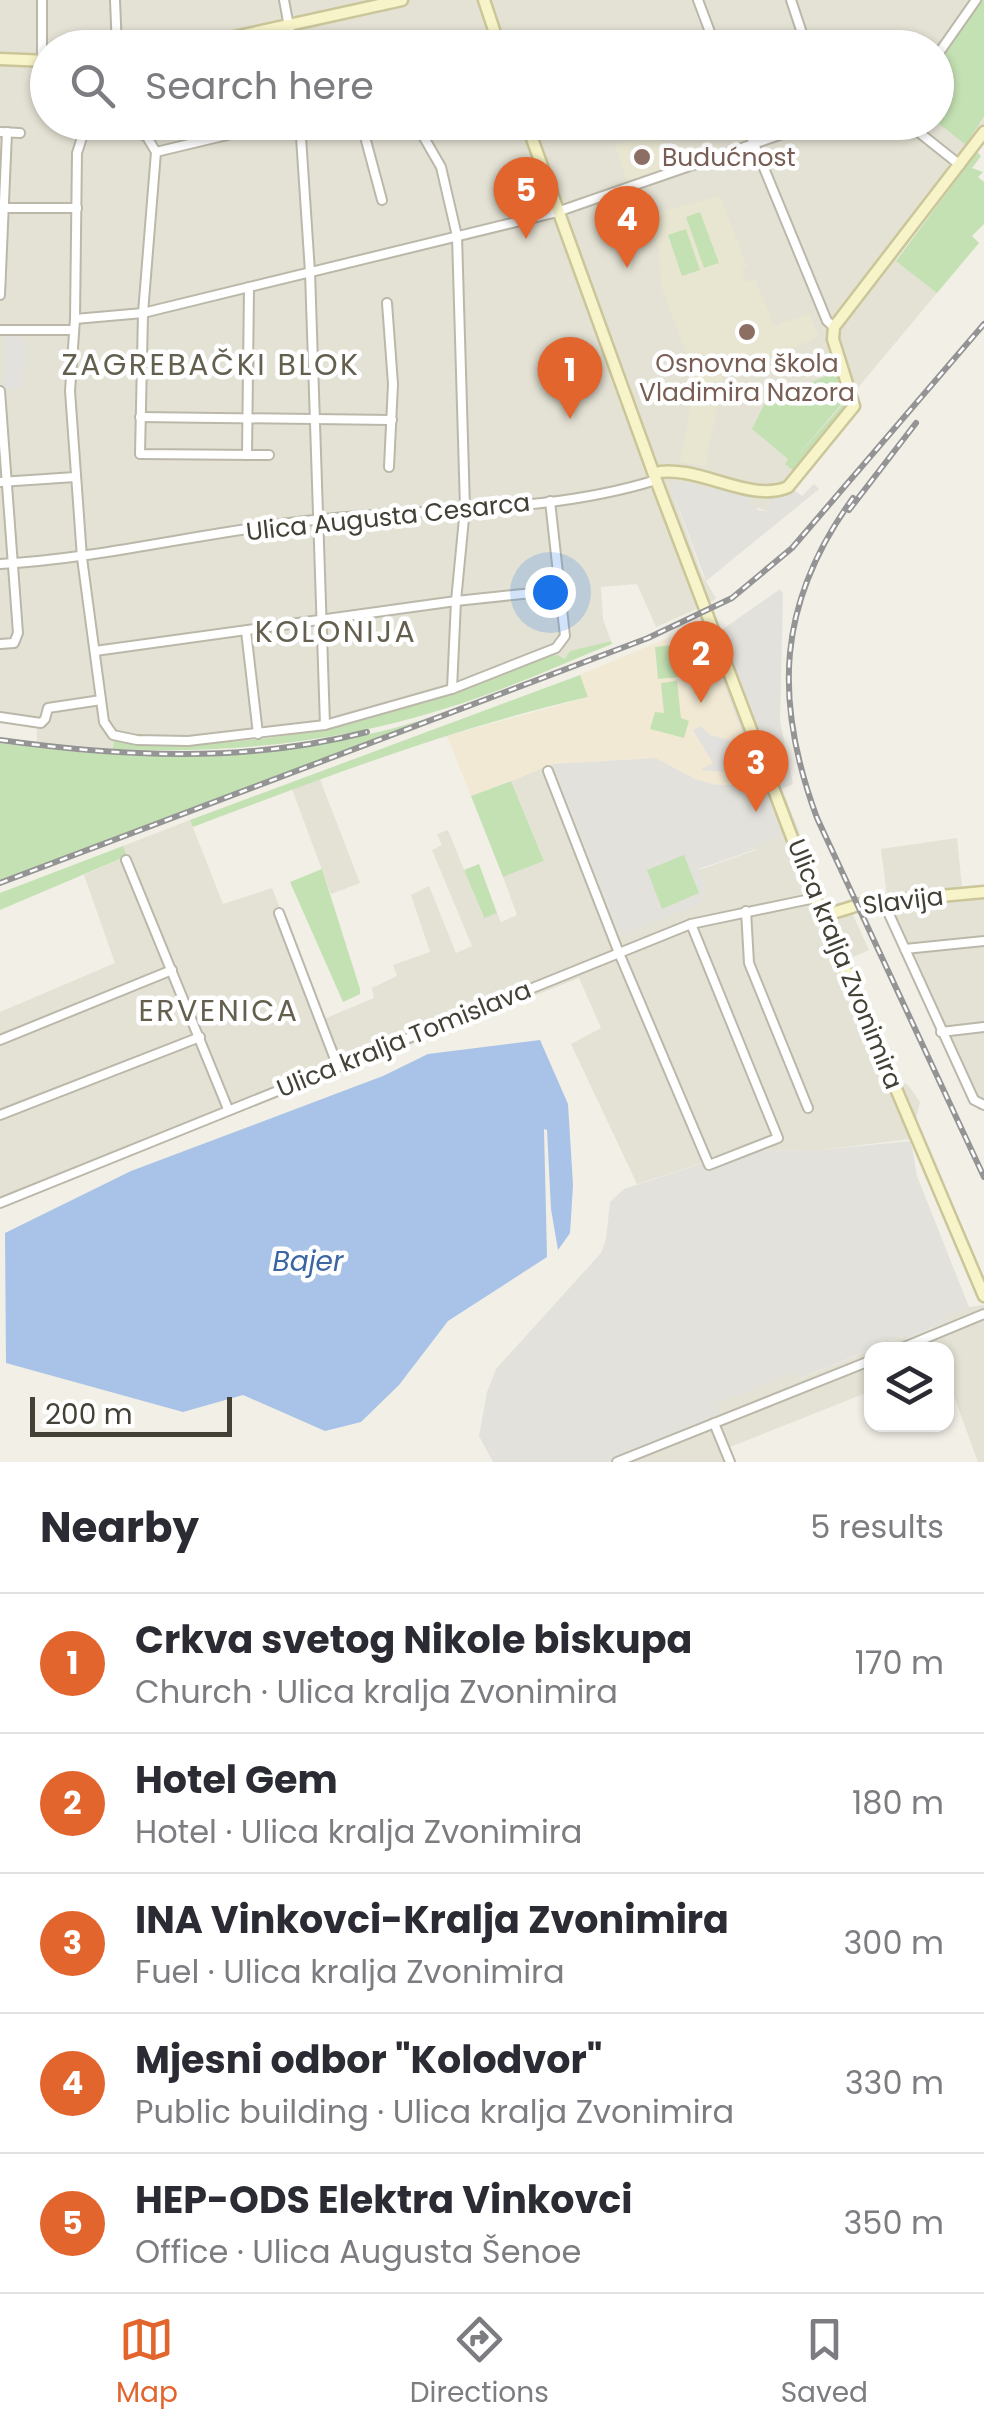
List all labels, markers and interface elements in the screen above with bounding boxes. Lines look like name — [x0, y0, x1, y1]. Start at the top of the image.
search box — [30, 30, 954, 140]
icon: search — [65, 58, 120, 113]
text: Search here — [145, 59, 374, 112]
place label: Budućnost — [662, 140, 796, 175]
marker: Budućnost — [631, 146, 653, 168]
pin: 5 — [494, 156, 558, 239]
pin: 4 — [594, 186, 660, 268]
marker: Osnovna škola Vladimira Nazora — [736, 321, 758, 343]
pin: 1 — [538, 336, 602, 419]
district label: ZAGREBAČKI BLOK — [62, 343, 360, 386]
place label: Osnovna škola Vladimira Nazora — [639, 346, 855, 410]
street label: Ulica Augusta Cesarca — [244, 485, 532, 549]
your location — [525, 567, 576, 618]
district label: KOLONIJA — [255, 610, 417, 653]
pin: 2 — [668, 620, 734, 703]
pin: 3 — [724, 730, 788, 812]
street label: Ulica kralja Zvonimira — [779, 834, 911, 1094]
street label: Slavija — [861, 879, 945, 923]
street label: Ulica kralja Tomislava — [272, 972, 536, 1106]
district label: ERVENICA — [138, 989, 300, 1032]
water label: Bajer — [273, 1242, 344, 1281]
map controls — [864, 1342, 954, 1432]
button: layers — [864, 1342, 954, 1432]
scale bar — [30, 1392, 232, 1436]
text: 200 m — [45, 1395, 133, 1434]
text: Nearby — [40, 1498, 199, 1557]
text: 5 results — [810, 1504, 944, 1549]
text: Crkva svetog Nikole biskupa — [135, 1613, 692, 1666]
text: 1 — [66, 1640, 79, 1685]
text: 170 m — [855, 1640, 944, 1685]
text: Church · Ulica kralja Zvonimira — [135, 1669, 618, 1714]
text: Hotel Gem — [135, 1753, 338, 1806]
text: 2 — [63, 1780, 82, 1825]
text: 180 m — [852, 1780, 944, 1825]
text: Hotel · Ulica kralja Zvonimira — [135, 1809, 582, 1854]
text: INA Vinkovci-Kralja Zvonimira — [135, 1893, 729, 1946]
text: 3 — [63, 1920, 82, 1965]
text: 300 m — [843, 1920, 944, 1965]
text: Fuel · Ulica kralja Zvonimira — [135, 1949, 565, 1994]
text: Mjesni odbor "Kolodvor" — [135, 2033, 602, 2086]
text: 4 — [62, 2060, 83, 2105]
text: 330 m — [845, 2060, 944, 2105]
text: Public building · Ulica kralja Zvonimira — [135, 2089, 734, 2134]
text: HEP-ODS Elektra Vinkovci — [135, 2173, 632, 2226]
text: 5 — [62, 2200, 83, 2245]
text: 350 m — [843, 2200, 944, 2245]
text: Office · Ulica Augusta Šenoe — [135, 2229, 581, 2274]
tab: Map — [116, 2312, 178, 2414]
tab: Directions — [410, 2312, 549, 2414]
tab: Saved — [781, 2312, 868, 2414]

